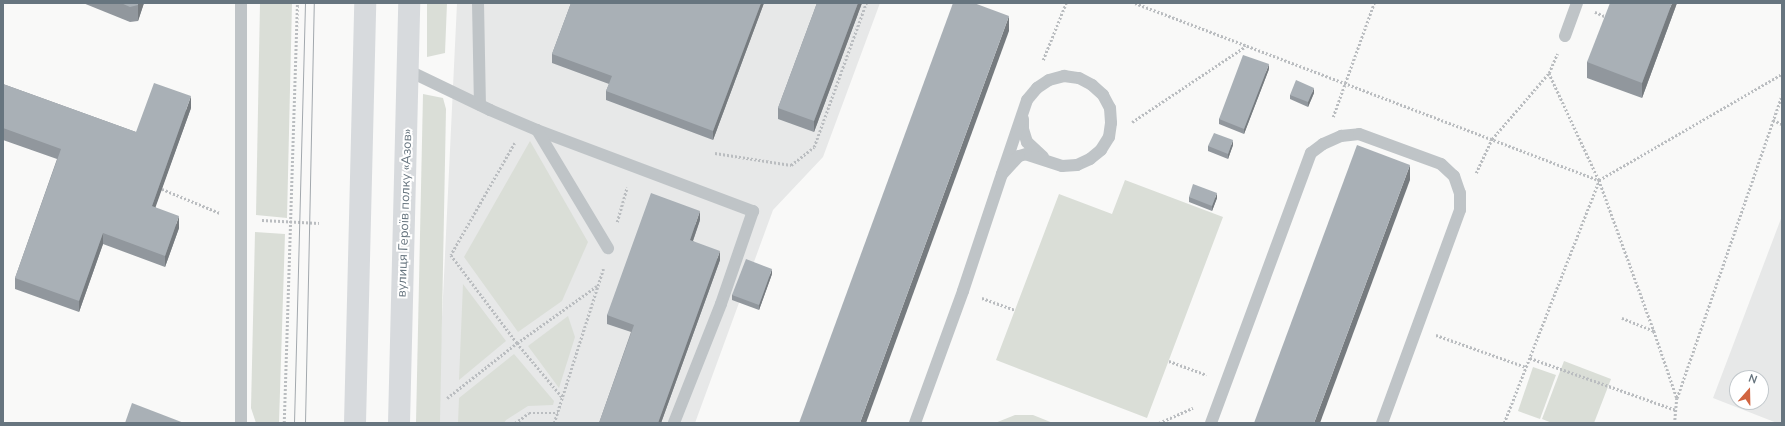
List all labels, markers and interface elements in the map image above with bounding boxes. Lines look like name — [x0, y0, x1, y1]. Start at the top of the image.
street label: вулиця Героїв полку «Азов» — [394, 128, 416, 298]
north arrow — [1729, 370, 1769, 410]
text: N — [1746, 371, 1759, 388]

